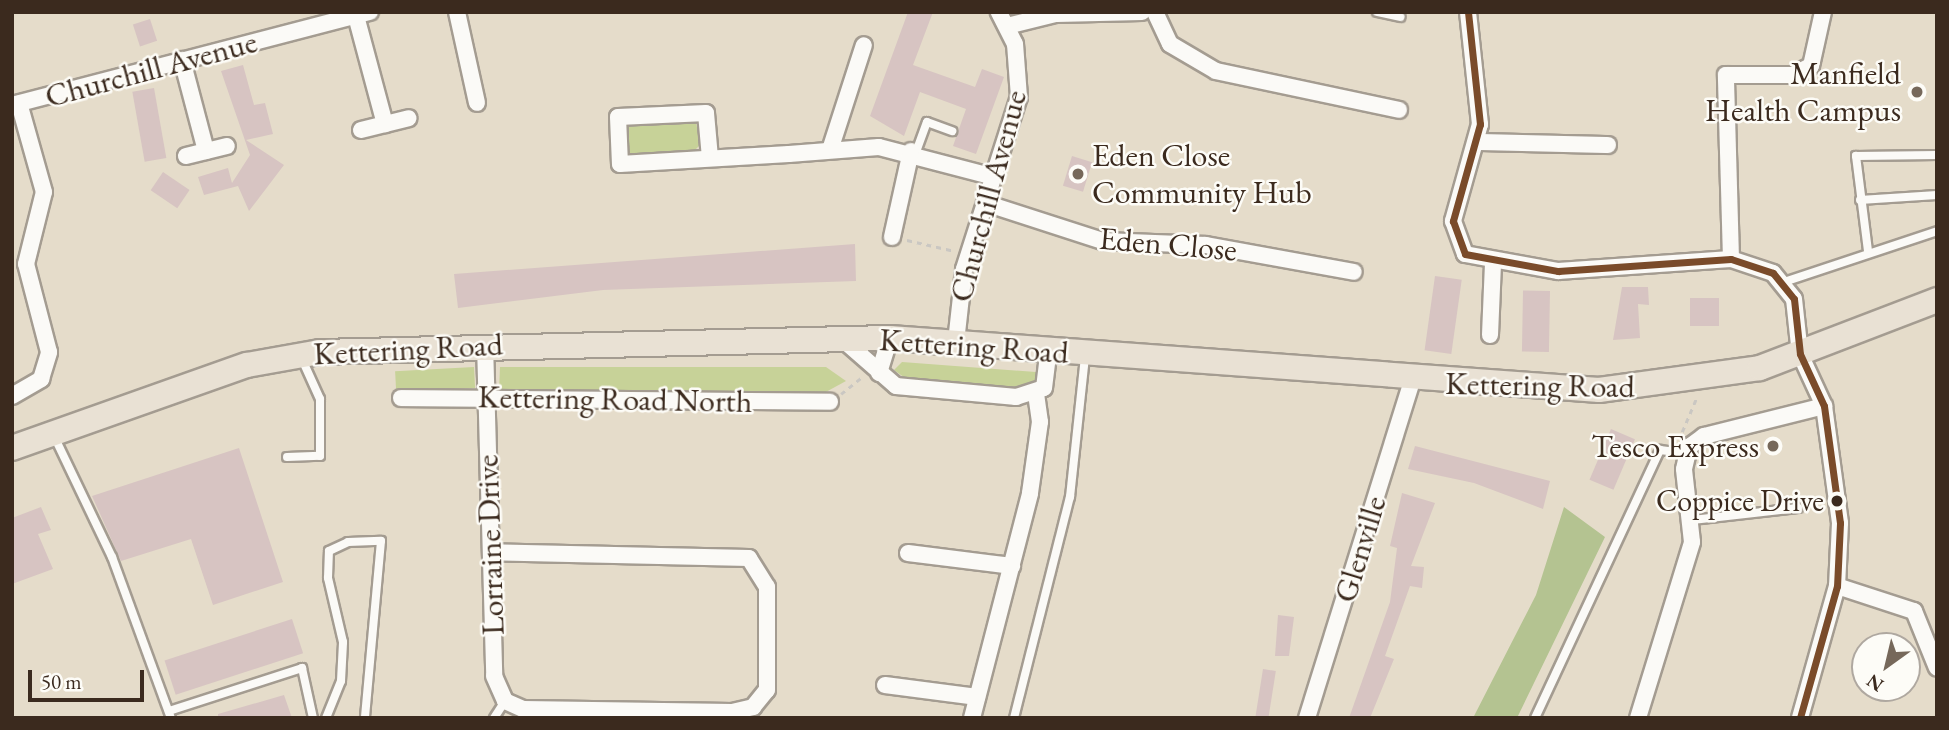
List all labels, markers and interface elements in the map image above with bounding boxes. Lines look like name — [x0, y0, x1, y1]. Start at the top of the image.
street label: Churchill Avenue — [41, 22, 261, 116]
place label: Manfield Health Campus — [1705, 55, 1901, 130]
marker: Manfield Health Campus — [1907, 82, 1927, 102]
street label: Churchill Avenue — [941, 86, 1035, 306]
place label: Eden Close Community Hub — [1092, 137, 1312, 212]
marker: Eden Close Community Hub — [1070, 166, 1086, 182]
street label: Eden Close — [1097, 219, 1239, 269]
street label: Kettering Road — [878, 320, 1070, 372]
street label: Kettering Road — [312, 325, 504, 373]
street label: Kettering Road — [1445, 364, 1635, 406]
street label: Kettering Road North — [478, 377, 752, 421]
place label: Tesco Express — [1591, 427, 1759, 465]
marker: Tesco Express — [1765, 438, 1781, 454]
street label: Lorraine Drive — [468, 454, 512, 636]
place label: Coppice Drive — [1656, 483, 1824, 519]
street label: Glenville — [1326, 491, 1394, 607]
marker: Coppice Drive — [1830, 494, 1844, 508]
north arrow — [1851, 632, 1921, 702]
scale bar — [32, 656, 147, 700]
text: 50 m — [41, 668, 82, 695]
text: N — [1862, 669, 1888, 698]

